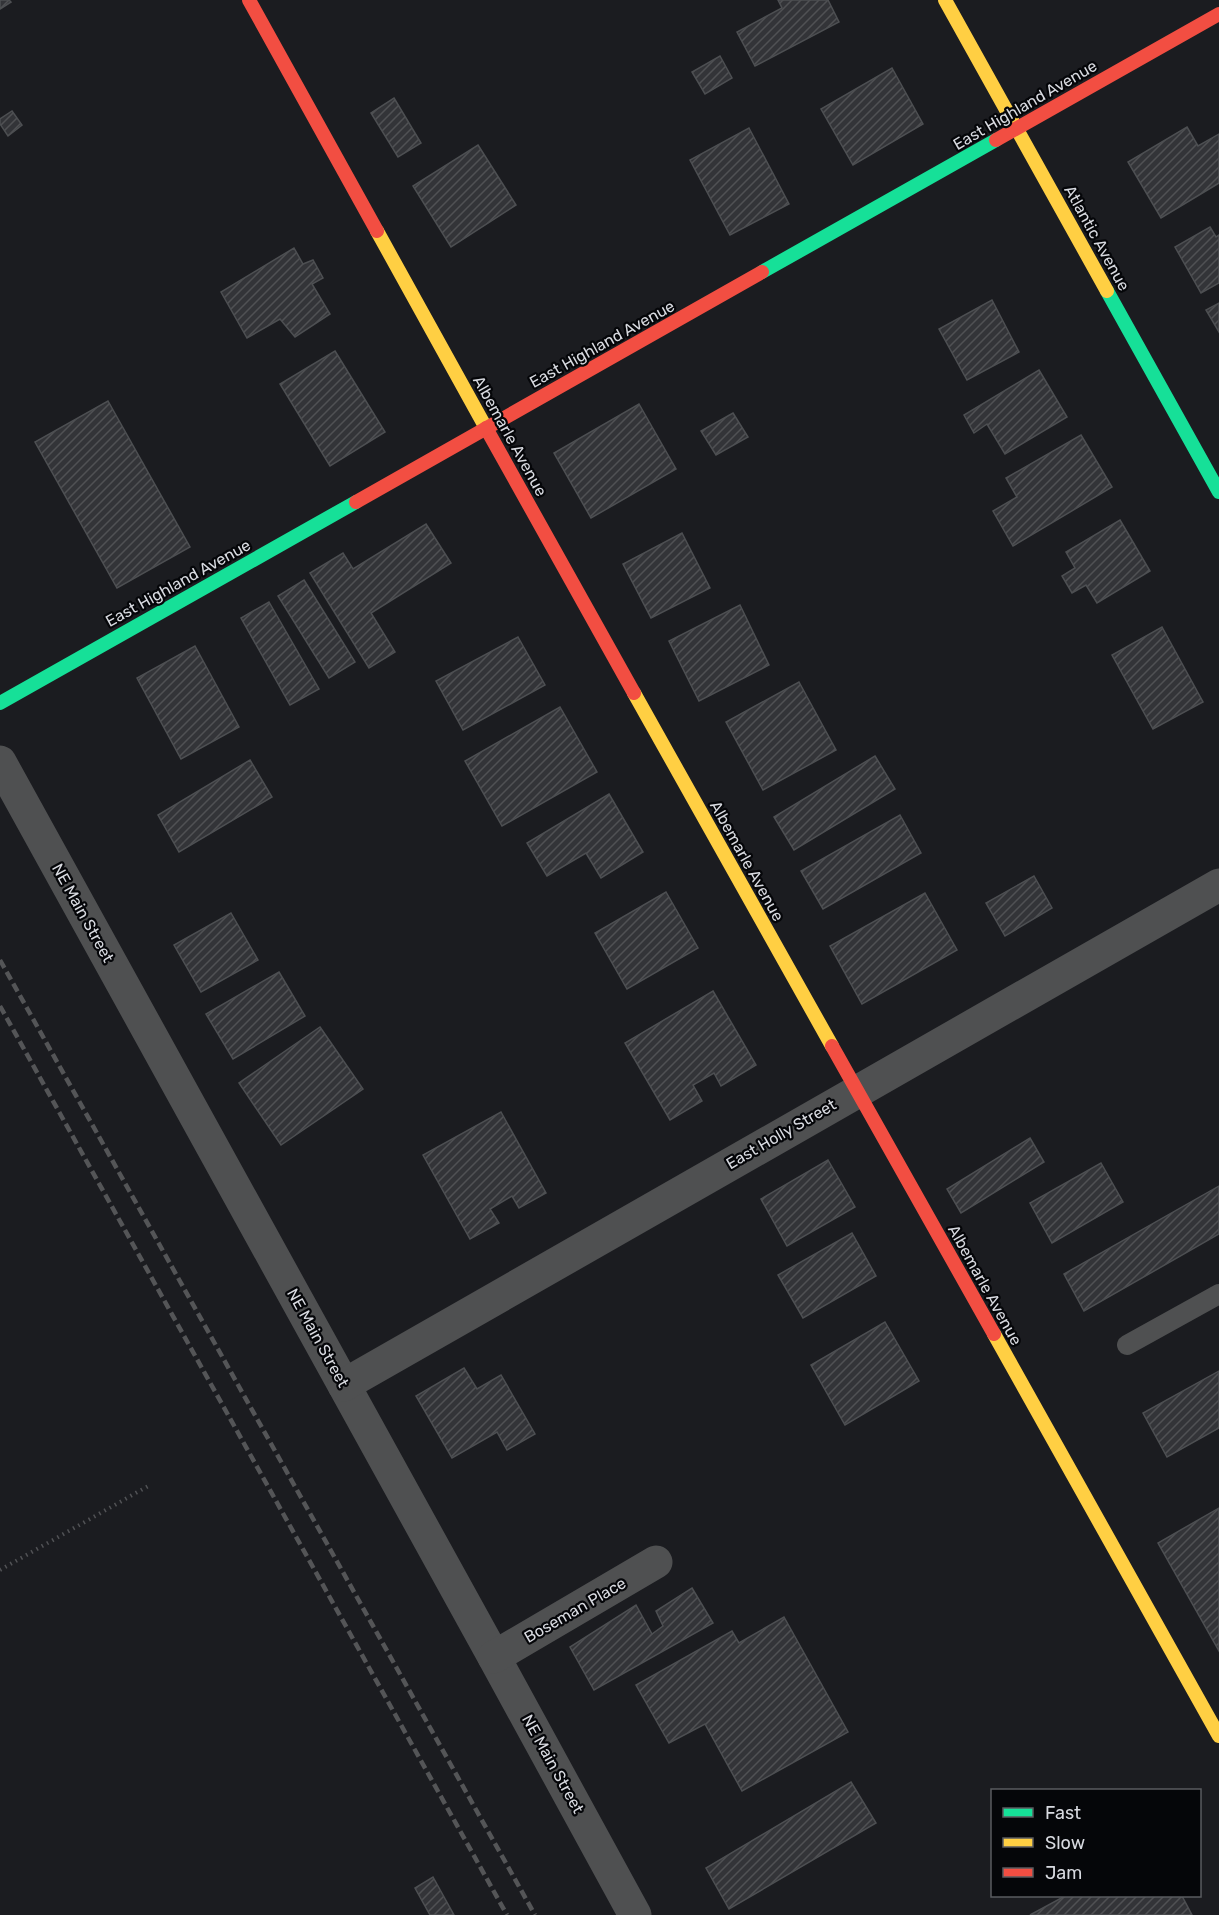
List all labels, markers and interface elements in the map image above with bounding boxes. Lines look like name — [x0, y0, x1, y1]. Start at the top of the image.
street label: East Highland Avenue — [950, 56, 1100, 154]
street label: Atlantic Avenue — [1060, 182, 1134, 294]
street label: East Highland Avenue — [526, 296, 678, 392]
street label: Albemarle Avenue — [469, 373, 551, 500]
street label: East Highland Avenue — [102, 535, 254, 631]
street label: Albemarle Avenue — [706, 798, 788, 925]
street label: NE Main Street — [48, 860, 118, 966]
street label: East Holly Street — [723, 1095, 839, 1173]
street label: Albemarle Avenue — [944, 1222, 1026, 1349]
street label: NE Main Street — [283, 1285, 353, 1391]
street label: Boseman Place — [521, 1573, 629, 1647]
street label: NE Main Street — [518, 1711, 588, 1817]
legend — [991, 1789, 1201, 1897]
text: Fast — [1045, 1802, 1081, 1824]
text: Slow — [1045, 1832, 1085, 1854]
text: Jam — [1045, 1862, 1082, 1884]

